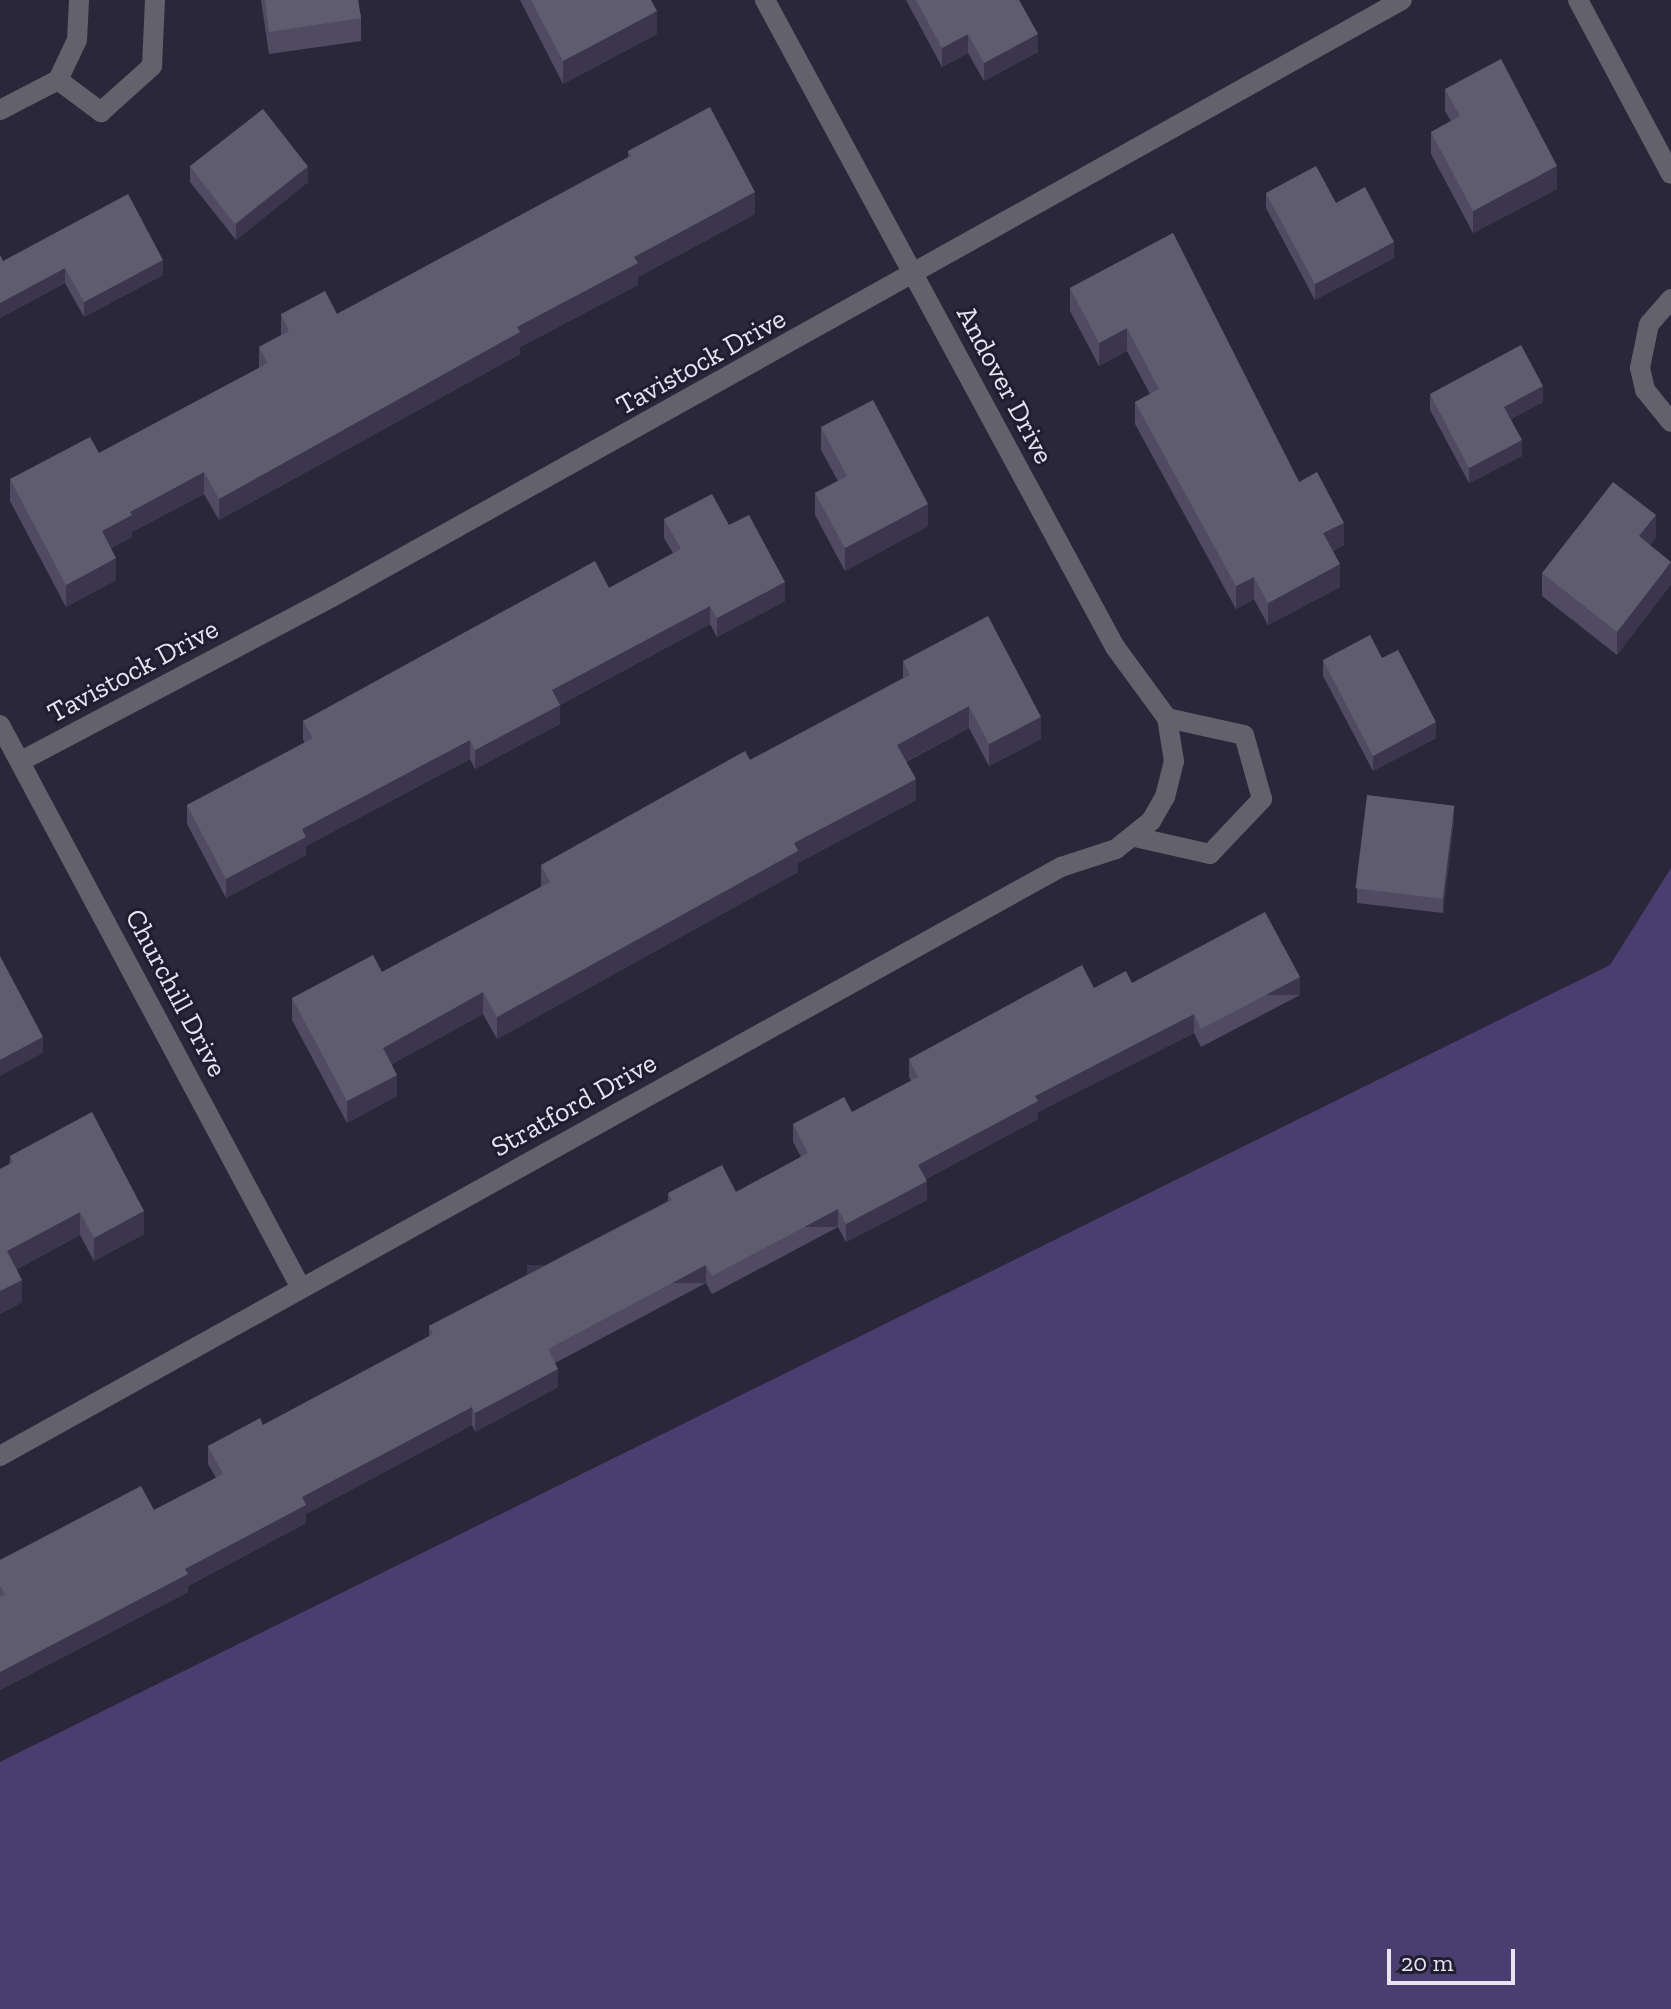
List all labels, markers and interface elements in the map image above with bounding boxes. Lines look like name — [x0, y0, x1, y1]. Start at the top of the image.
street label: Andover Drive — [949, 300, 1061, 470]
street label: Tavistock Drive — [610, 302, 792, 422]
street label: Tavistock Drive — [42, 612, 224, 730]
street label: Churchill Drive — [118, 904, 234, 1082]
street label: Stratford Drive — [486, 1046, 662, 1164]
scale bar — [1391, 1933, 1519, 1983]
text: 20 m — [1401, 1948, 1453, 1977]

